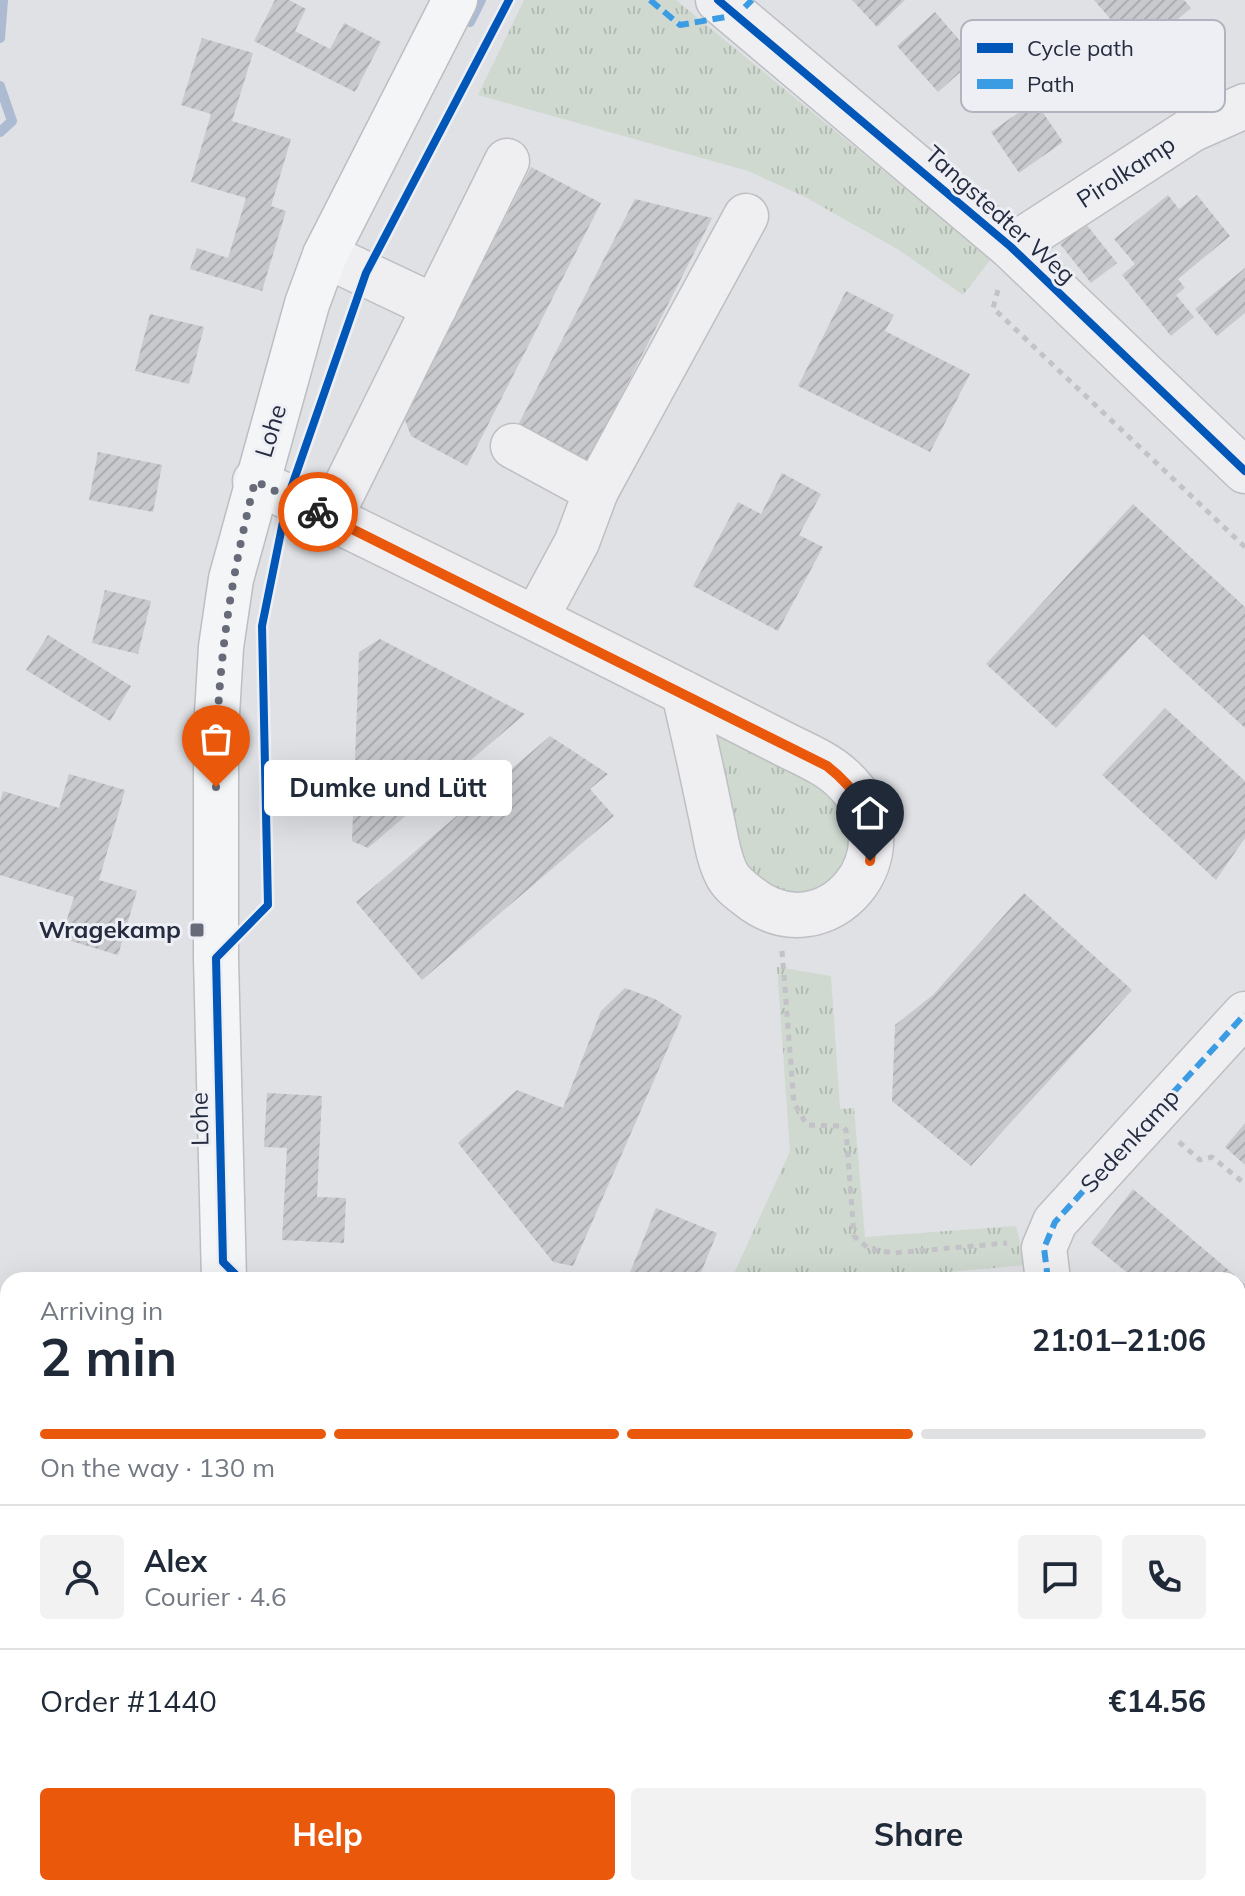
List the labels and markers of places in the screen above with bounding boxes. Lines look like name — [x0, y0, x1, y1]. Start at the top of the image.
pin — [182, 705, 250, 787]
callout: Dumke und Lütt — [264, 759, 512, 815]
pin — [836, 779, 904, 861]
place label: Wragekamp — [39, 914, 181, 944]
marker: Wragekamp — [188, 921, 206, 939]

